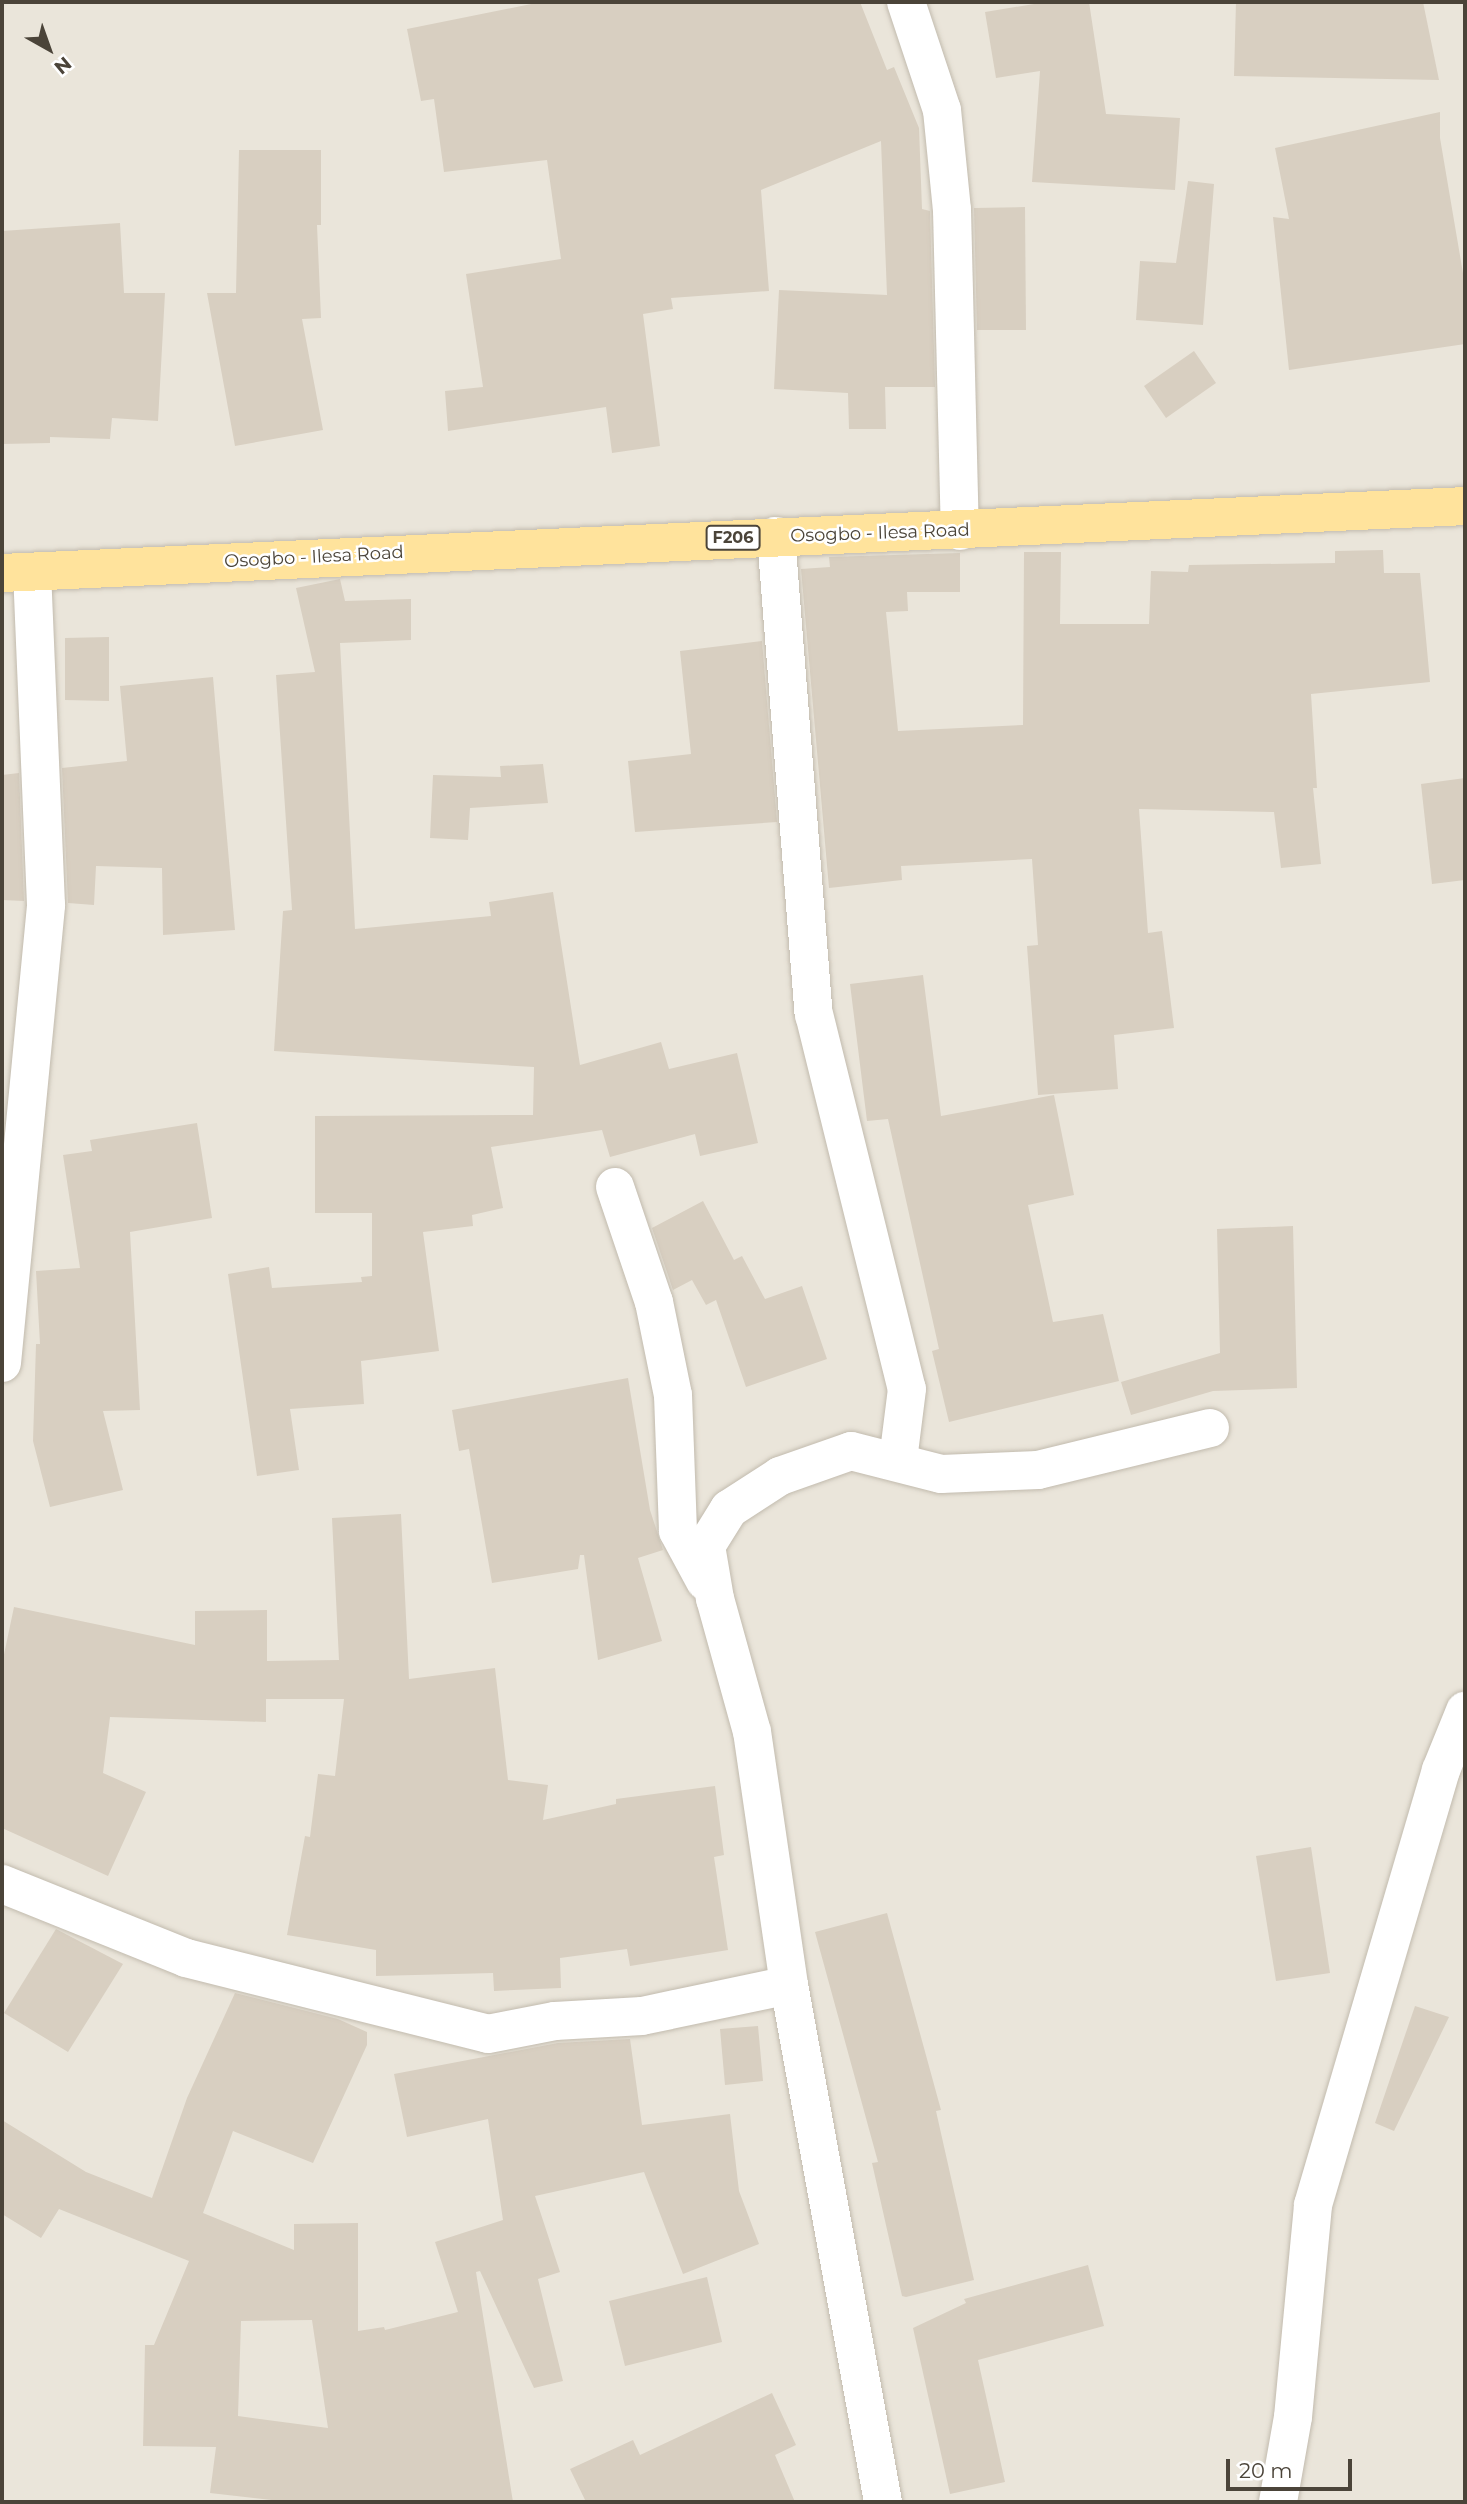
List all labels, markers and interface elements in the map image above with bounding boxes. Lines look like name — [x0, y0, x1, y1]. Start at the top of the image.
north arrow — [14, 14, 84, 84]
text: N — [50, 52, 76, 79]
street label: Osogbo - Ilesa Road — [790, 519, 970, 547]
road number: F206 — [705, 526, 761, 551]
street label: Osogbo - Ilesa Road — [224, 542, 404, 572]
scale bar — [1229, 2444, 1355, 2488]
text: 20 m — [1239, 2458, 1293, 2483]

